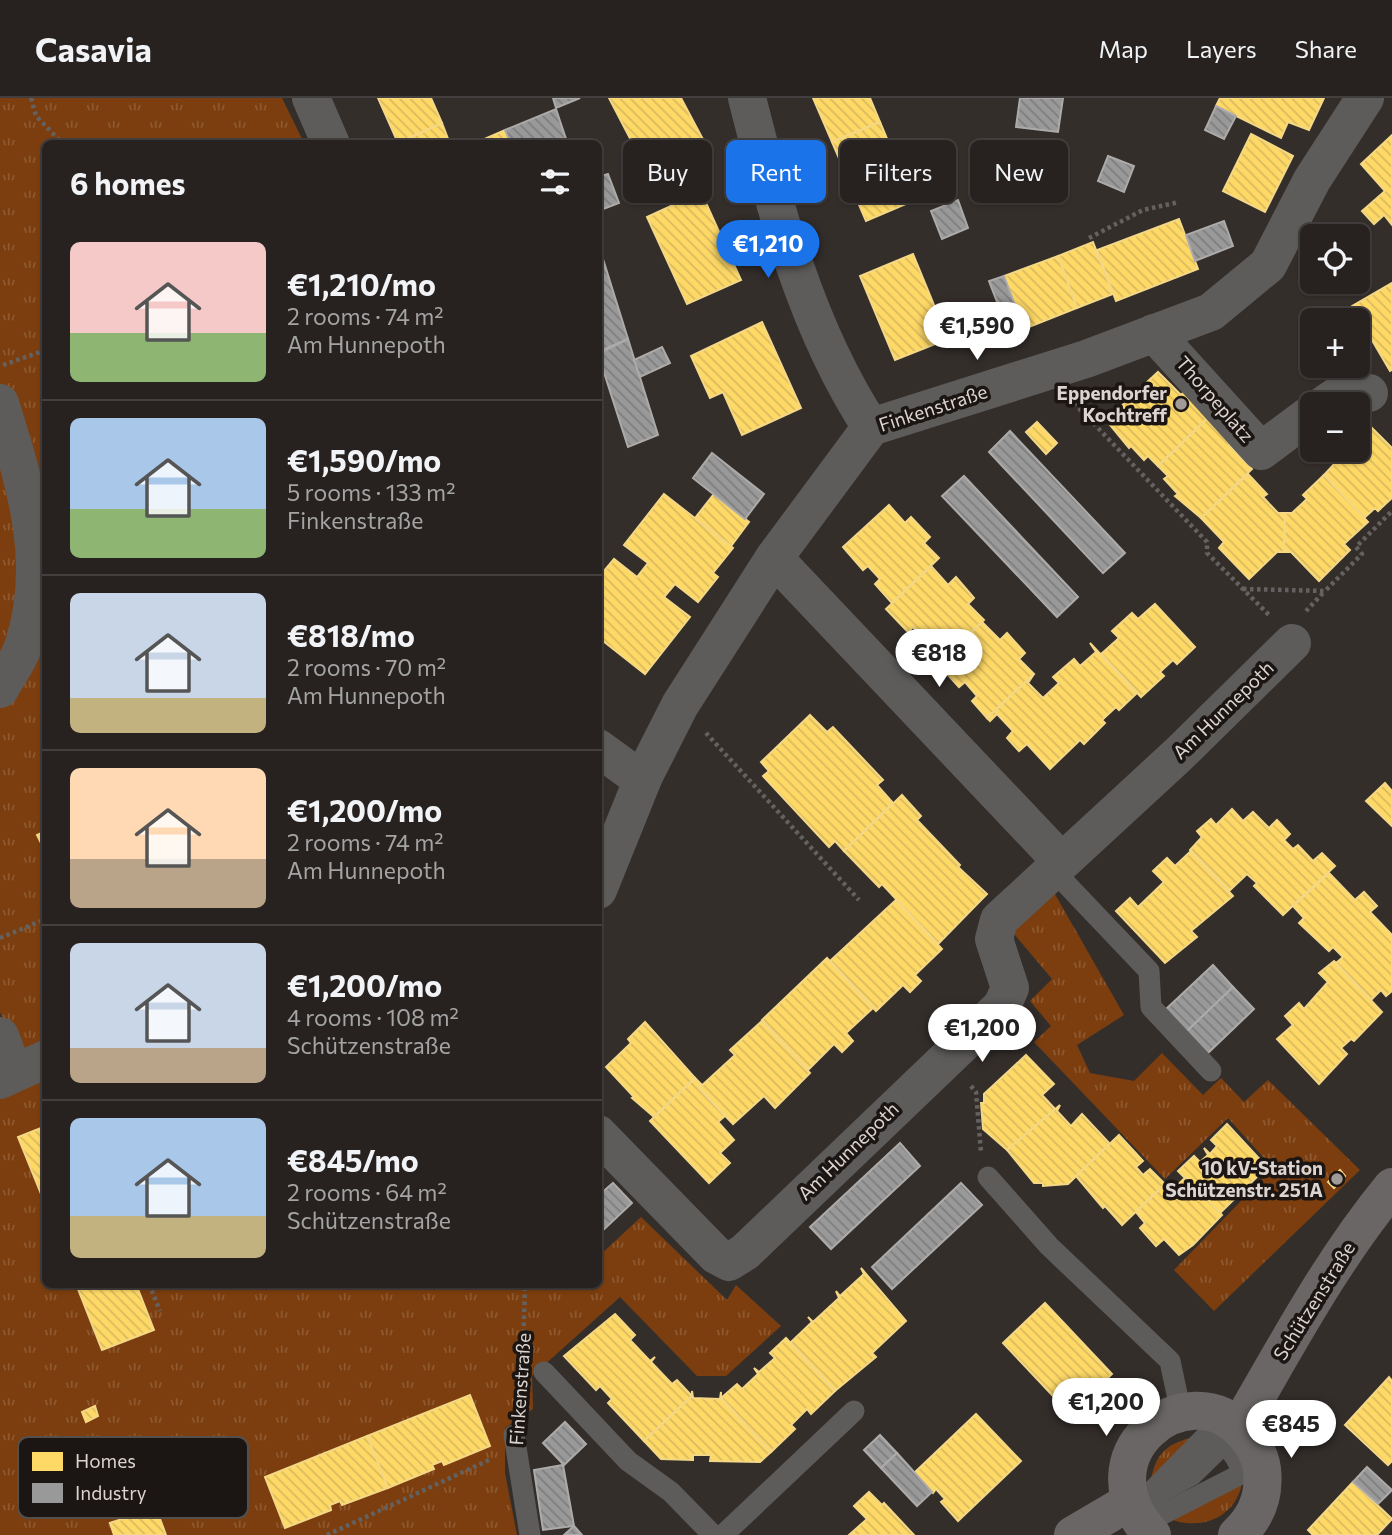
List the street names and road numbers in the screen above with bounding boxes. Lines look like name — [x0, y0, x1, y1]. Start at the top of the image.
street label: Thorpeplatz — [1172, 351, 1259, 446]
street label: Finkenstraße — [876, 379, 990, 436]
street label: Am Hunnepoth — [1168, 656, 1278, 763]
street label: Am Hunnepoth — [793, 1097, 903, 1204]
street label: Schützenstraße — [1268, 1237, 1359, 1364]
street label: Finkenstraße — [504, 1332, 535, 1446]

